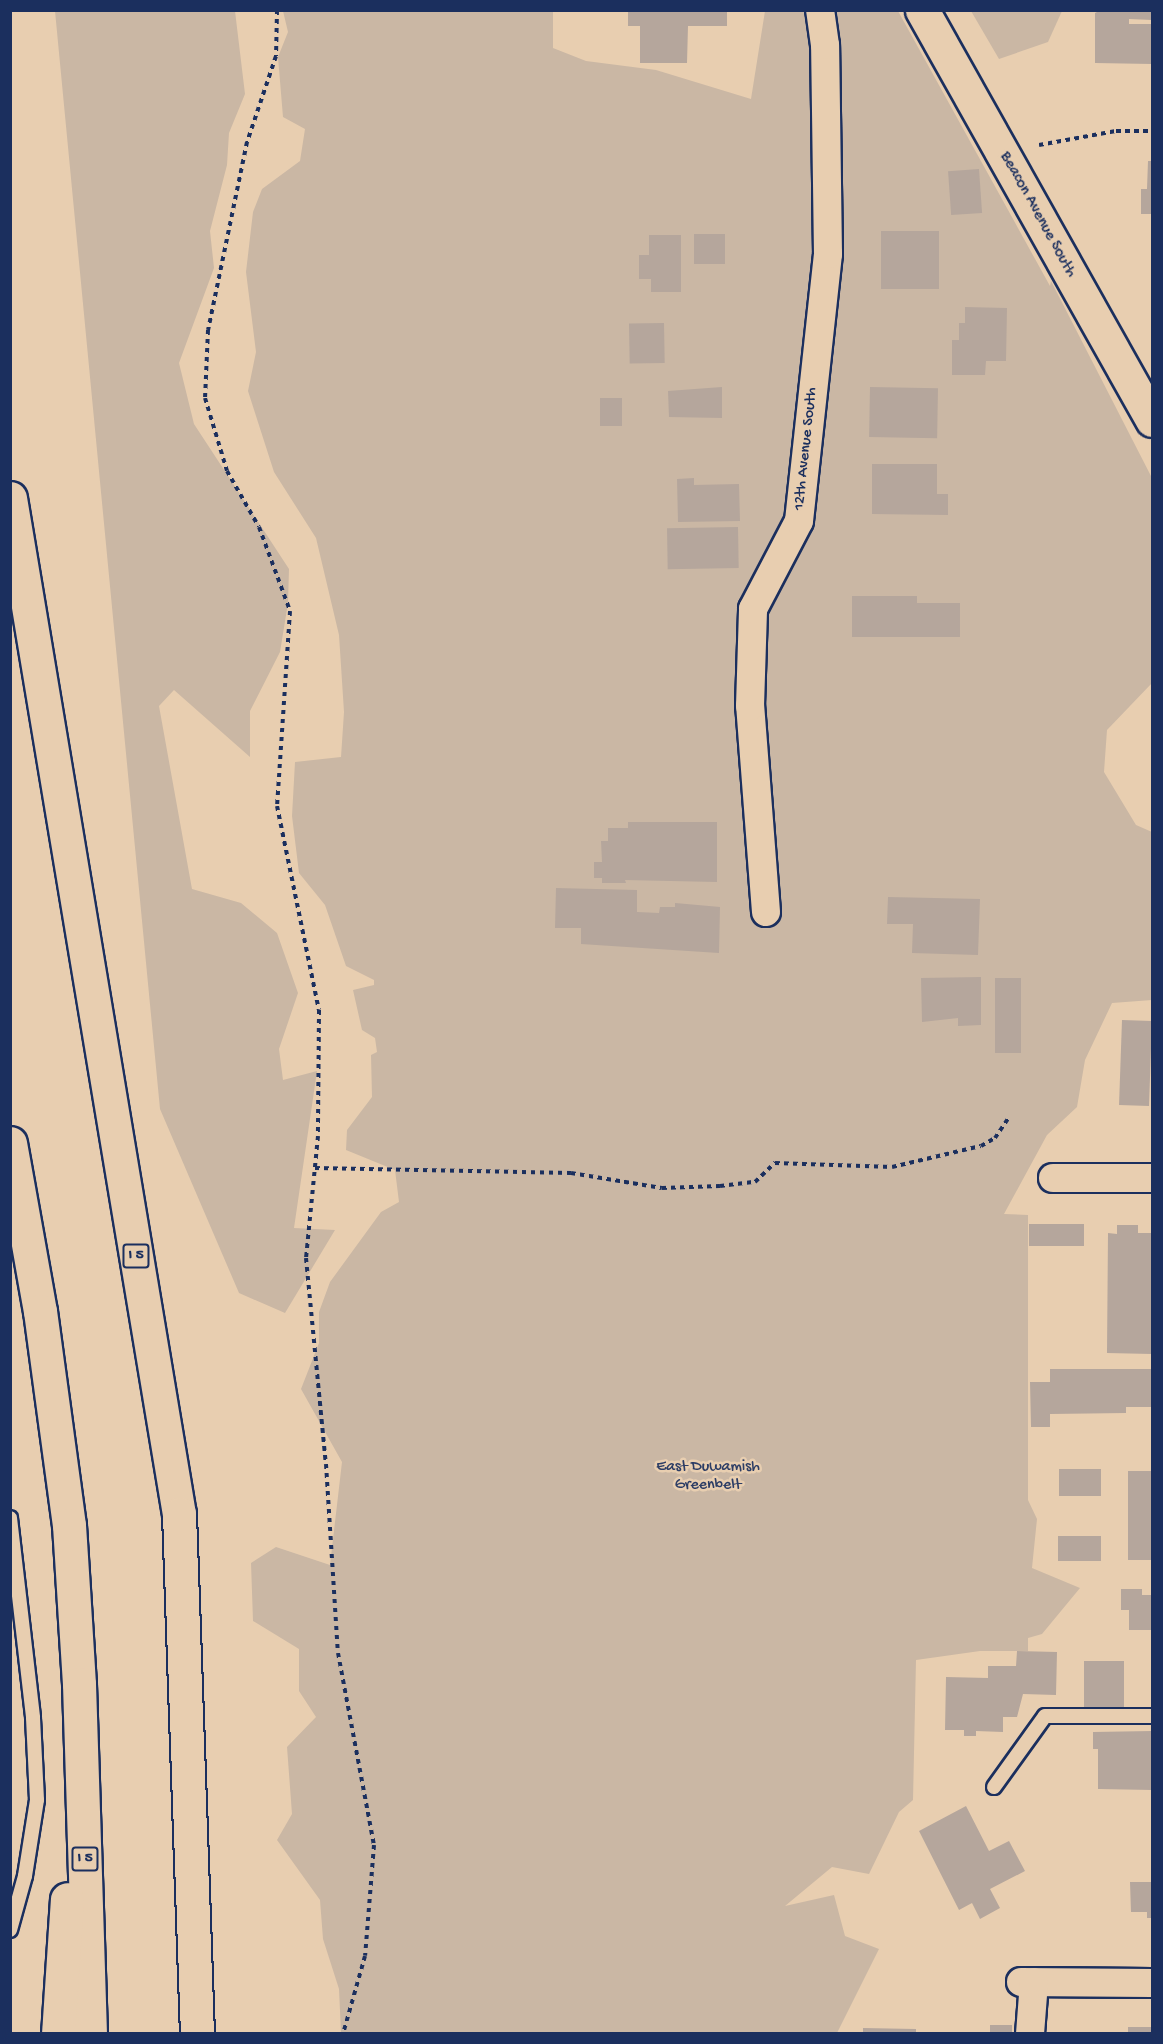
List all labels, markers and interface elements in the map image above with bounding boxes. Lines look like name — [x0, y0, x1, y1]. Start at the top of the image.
street label: Beacon Avenue South — [994, 149, 1080, 281]
street label: 12th Avenue South — [791, 387, 823, 511]
road number: I 5 — [121, 1244, 151, 1268]
park label: East Duwamish Greenbelt — [656, 1458, 760, 1496]
road number: I 5 — [70, 1847, 100, 1871]

